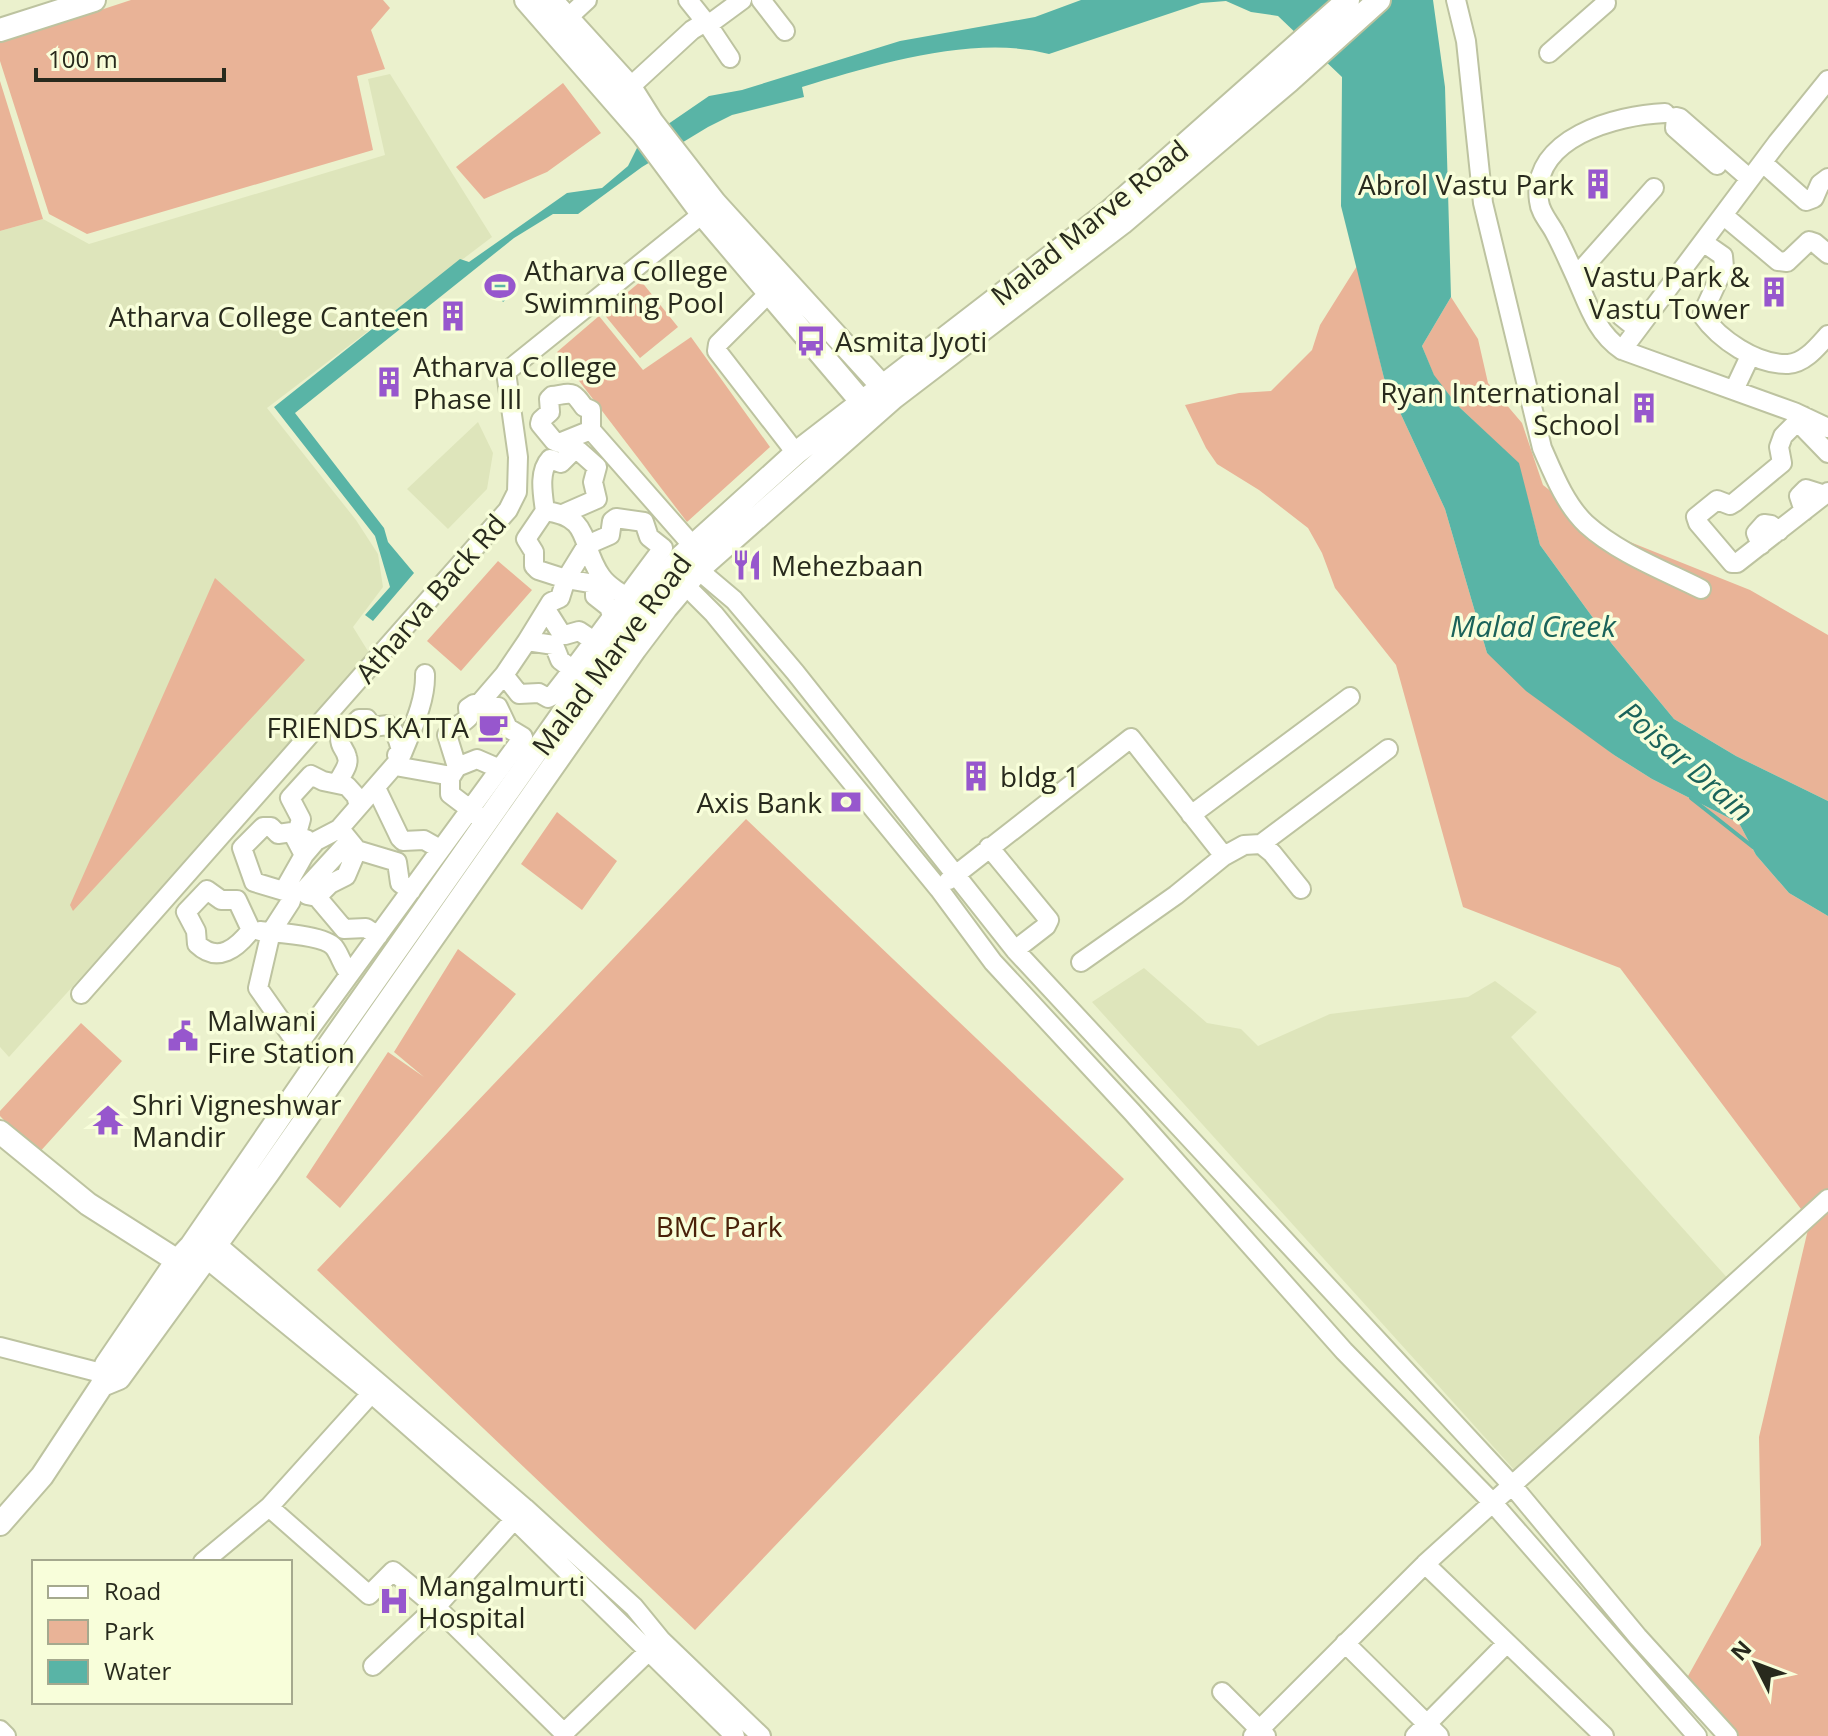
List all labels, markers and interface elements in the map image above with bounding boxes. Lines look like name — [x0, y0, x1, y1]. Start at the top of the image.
scale bar — [36, 32, 224, 82]
text: 100 m — [48, 42, 118, 75]
street label: Malad Marve Road — [982, 131, 1196, 313]
place label: Abrol Vastu Park — [1358, 165, 1574, 203]
building icon: Abrol Vastu Park — [1581, 167, 1615, 201]
place label: Atharva College Swimming Pool — [524, 251, 728, 321]
place label: Vastu Park & Vastu Tower — [1584, 257, 1751, 327]
sports icon: Atharva College Swimming Pool — [483, 269, 517, 303]
building icon: Vastu Park & Vastu Tower — [1757, 275, 1791, 309]
place label: Atharva College Canteen — [109, 297, 429, 335]
building icon: Atharva College Canteen — [436, 299, 470, 333]
place label: Asmita Jyoti — [835, 322, 987, 360]
bus stop icon: Asmita Jyoti — [794, 324, 828, 358]
place label: Atharva College Phase III — [413, 347, 617, 417]
building icon: Atharva College Phase III — [372, 365, 406, 399]
place label: Ryan International School — [1380, 373, 1620, 443]
building icon: Ryan International School — [1627, 391, 1661, 425]
street label: Atharva Back Rd — [346, 505, 514, 691]
street label: Malad Marve Road — [522, 545, 700, 763]
place label: Mehezbaan — [771, 546, 923, 584]
restaurant icon: Mehezbaan — [730, 548, 764, 582]
water label: Malad Creek — [1450, 605, 1617, 646]
water label: Poisar Drain — [1611, 692, 1763, 830]
place label: FRIENDS KATTA — [266, 708, 469, 746]
cafe icon: FRIENDS KATTA — [476, 710, 510, 744]
place label: bldg 1 — [1000, 757, 1080, 795]
building icon: bldg 1 — [959, 759, 993, 793]
place label: Axis Bank — [696, 783, 822, 821]
bank icon: Axis Bank — [829, 785, 863, 819]
place label: Malwani Fire Station — [207, 1001, 355, 1071]
public building icon: Malwani Fire Station — [166, 1019, 200, 1053]
place label: Shri Vigneshwar Mandir — [132, 1085, 342, 1155]
temple icon: Shri Vigneshwar Mandir — [91, 1103, 125, 1137]
park label: BMC Park — [656, 1207, 783, 1245]
legend — [32, 1560, 292, 1704]
place label: Mangalmurti Hospital — [418, 1566, 585, 1636]
text: Road — [104, 1574, 161, 1607]
hospital icon: Mangalmurti Hospital — [377, 1584, 411, 1618]
text: Park — [104, 1614, 155, 1647]
north arrow — [1716, 1624, 1796, 1704]
text: N — [1723, 1633, 1758, 1667]
text: Water — [104, 1654, 172, 1687]

